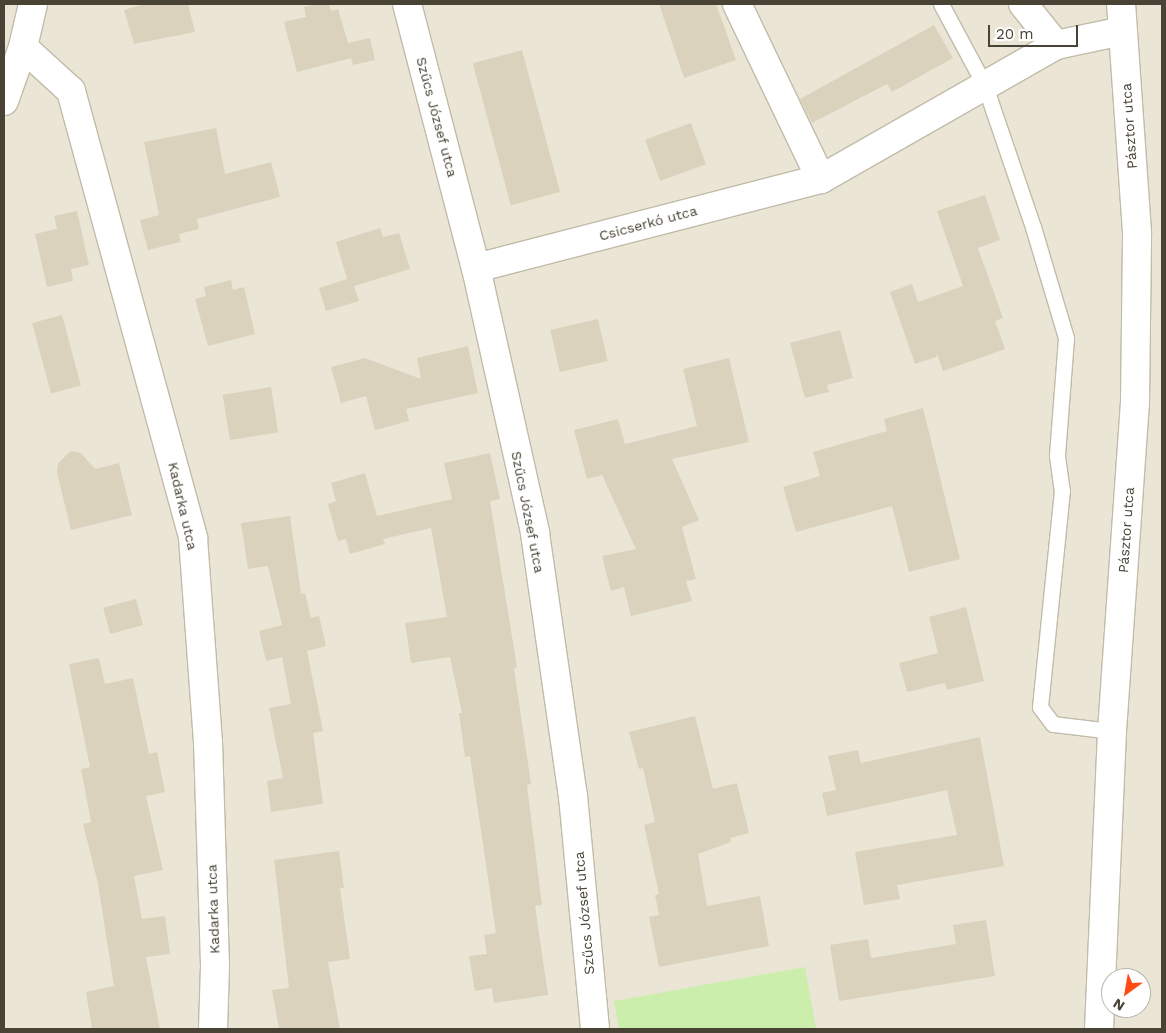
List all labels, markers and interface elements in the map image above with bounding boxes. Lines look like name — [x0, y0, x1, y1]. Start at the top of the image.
scale bar — [991, 15, 1081, 47]
text: 20 m — [996, 25, 1034, 43]
street label: Szűcs József utca — [413, 55, 461, 179]
street label: Pásztor utca — [1118, 82, 1140, 170]
street label: Csicserkó utca — [597, 202, 699, 244]
street label: Szűcs József utca — [508, 449, 548, 575]
street label: Kadarka utca — [165, 460, 201, 552]
street label: Pásztor utca — [1115, 486, 1137, 574]
street label: Szűcs József utca — [570, 850, 598, 976]
street label: Kadarka utca — [203, 864, 223, 954]
north arrow — [1101, 968, 1151, 1018]
text: N — [1110, 995, 1127, 1014]

